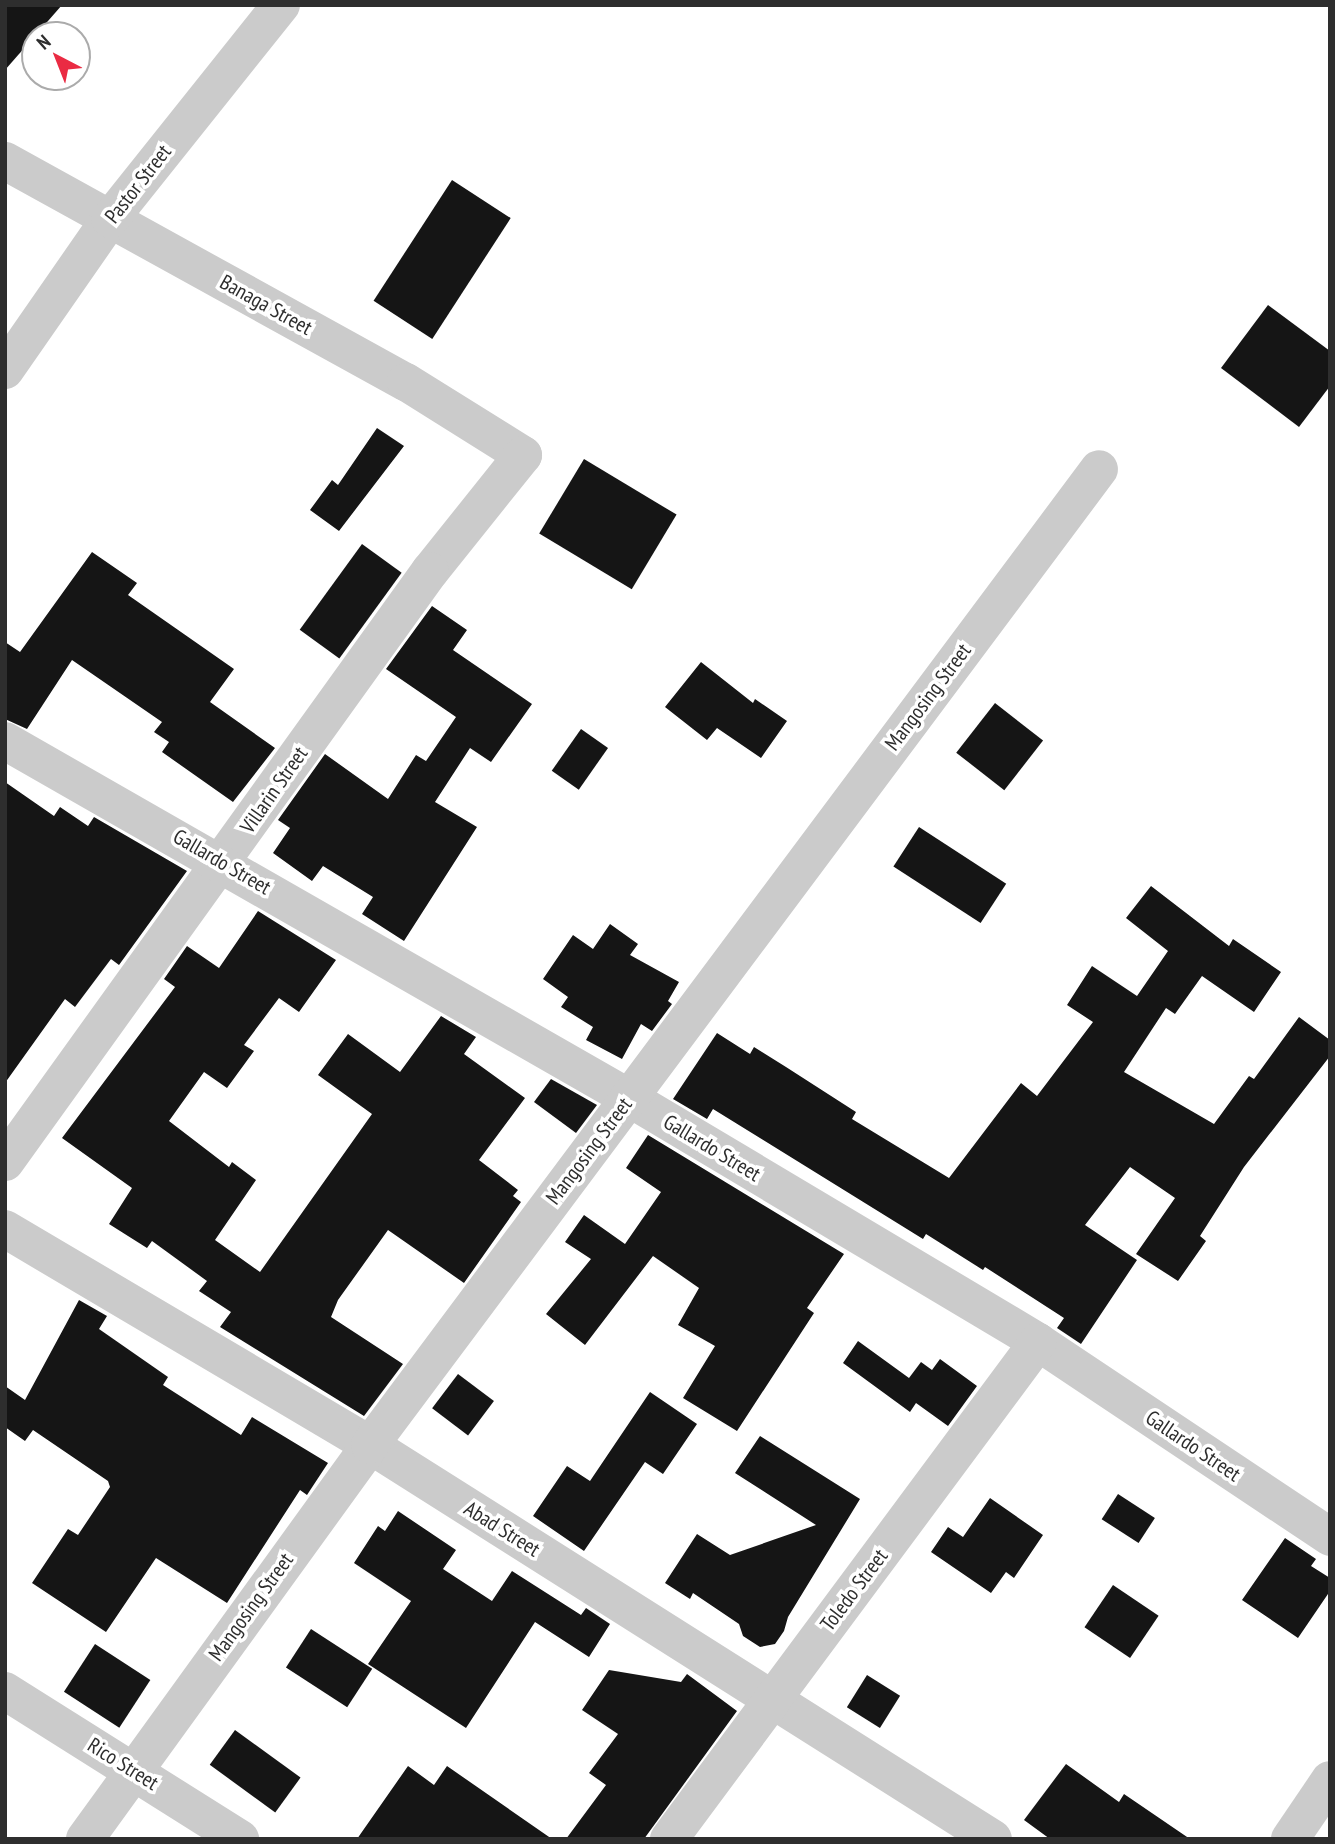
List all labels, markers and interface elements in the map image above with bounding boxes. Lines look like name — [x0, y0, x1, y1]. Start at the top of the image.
north arrow — [21, 21, 91, 91]
text: N — [31, 30, 55, 54]
street label: Pastor Street — [100, 140, 176, 228]
street label: Banaga Street — [216, 269, 316, 341]
street label: Mangosing Street — [880, 639, 976, 755]
street label: Villarin Street — [235, 742, 313, 838]
street label: Gallardo Street — [169, 824, 275, 900]
street label: Mangosing Street — [541, 1093, 637, 1209]
street label: Gallardo Street — [659, 1109, 765, 1187]
street label: Gallardo Street — [1141, 1405, 1245, 1487]
street label: Abad Street — [460, 1496, 544, 1562]
street label: Toledo Street — [815, 1544, 893, 1636]
street label: Mangosing Street — [203, 1548, 299, 1666]
street label: Rico Street — [83, 1732, 163, 1796]

